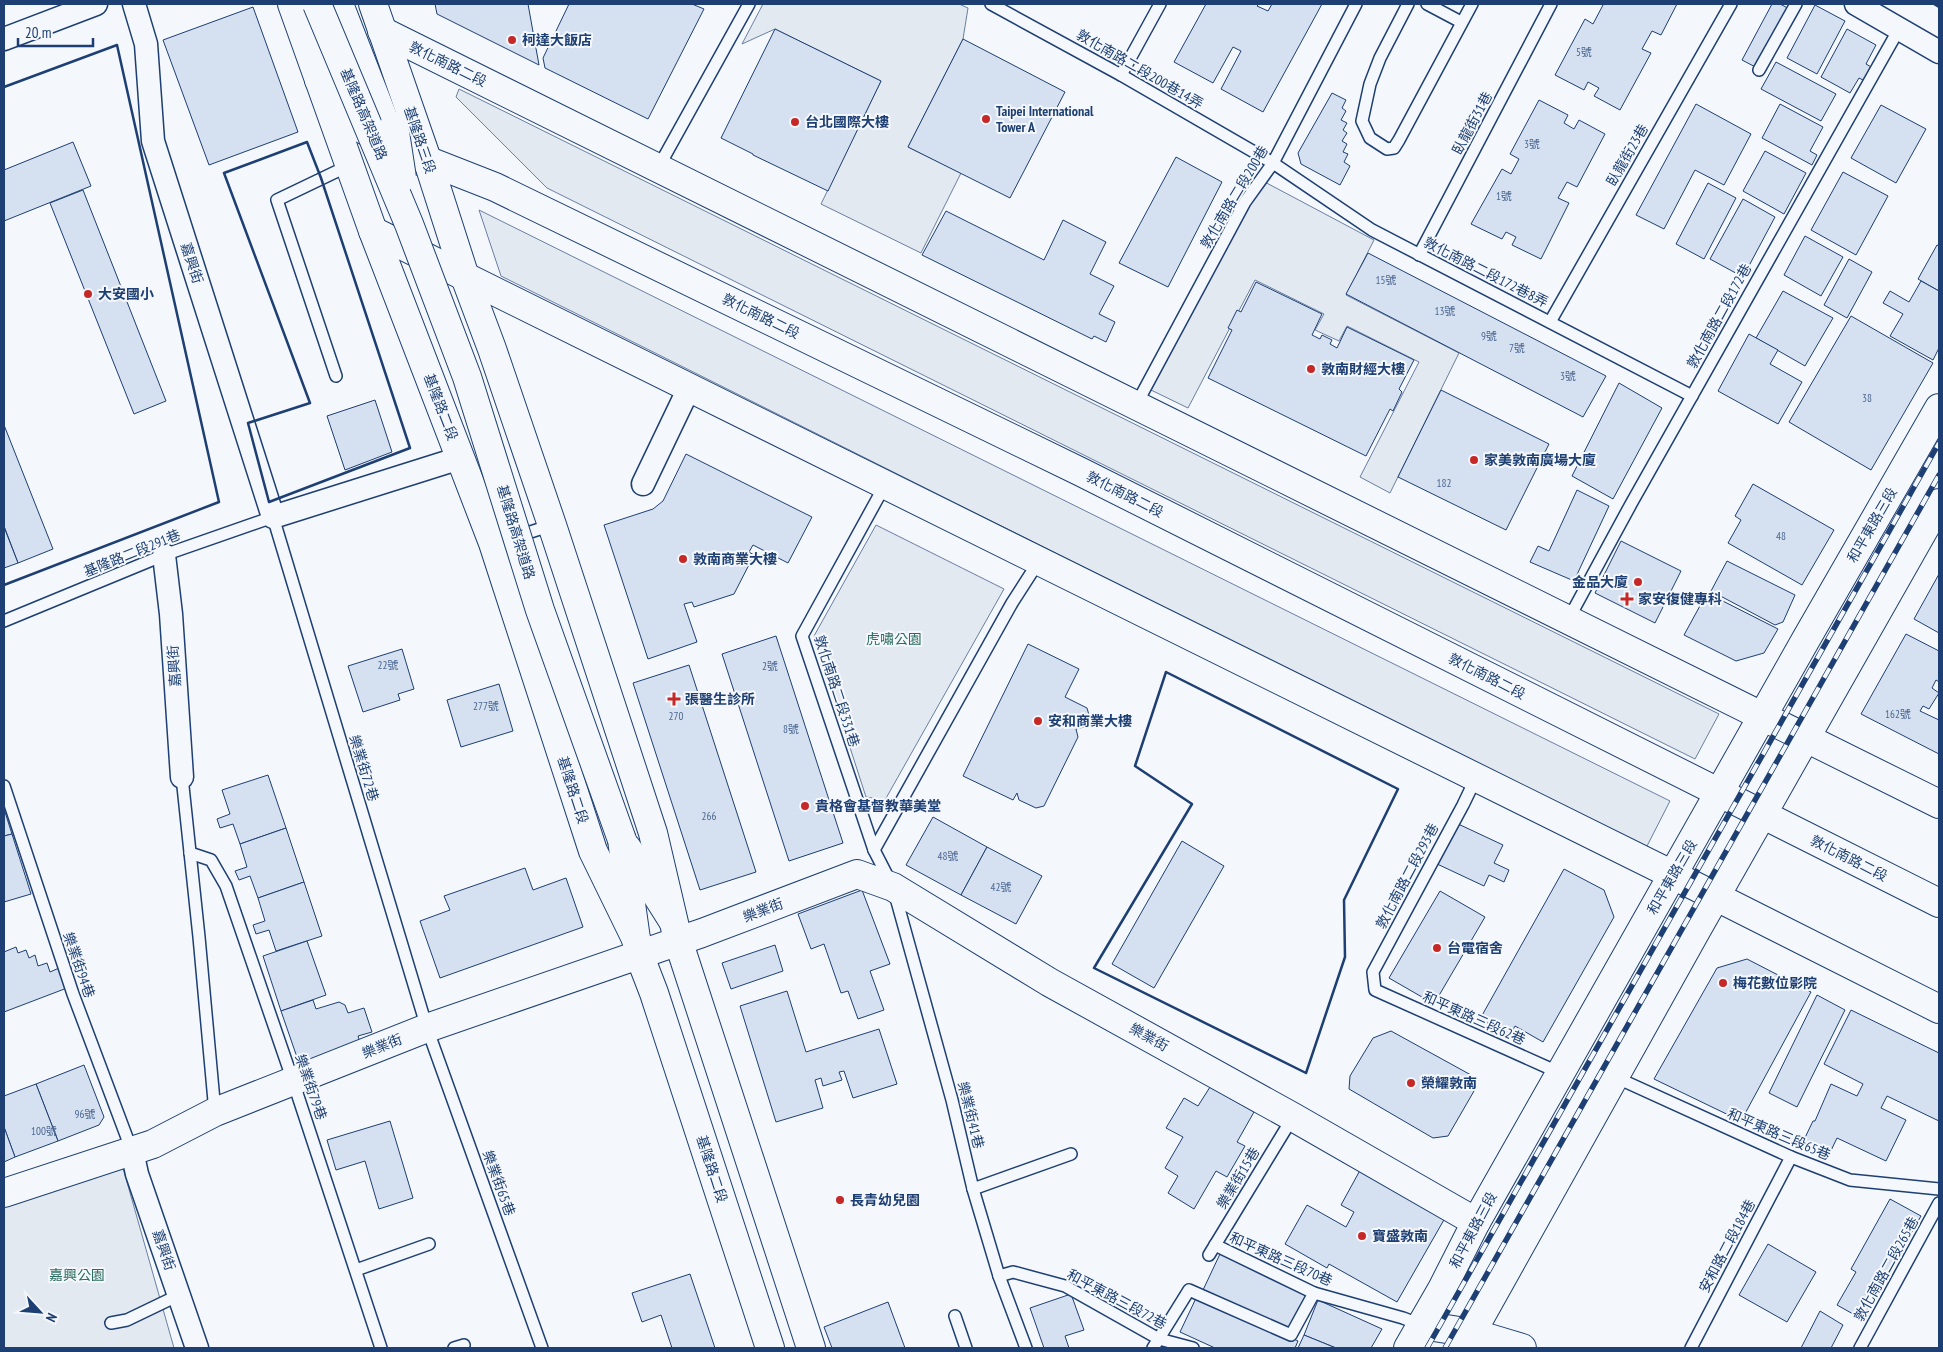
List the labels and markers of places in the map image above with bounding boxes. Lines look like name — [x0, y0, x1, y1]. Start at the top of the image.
place label: 柯達大飯店 — [522, 31, 592, 49]
marker: 柯達大飯店 — [506, 34, 518, 46]
place label: Taipei International Tower A — [996, 102, 1094, 136]
place label: 台北國際大樓 — [805, 113, 889, 131]
marker: Taipei International Tower A — [980, 113, 992, 125]
marker: 台北國際大樓 — [789, 116, 801, 128]
place label: 大安國小 — [98, 285, 154, 303]
marker: 大安國小 — [82, 288, 94, 300]
place label: 敦南財經大樓 — [1321, 360, 1405, 378]
marker: 敦南財經大樓 — [1305, 363, 1317, 375]
place label: 家美敦南廣場大廈 — [1484, 451, 1596, 469]
marker: 家美敦南廣場大廈 — [1468, 454, 1480, 466]
place label: 敦南商業大樓 — [693, 550, 777, 568]
marker: 敦南商業大樓 — [677, 553, 689, 565]
place label: 金品大廈 — [1572, 573, 1628, 591]
marker: 金品大廈 — [1632, 576, 1644, 588]
place label: 家安復健專科 — [1638, 590, 1722, 608]
marker: 家安復健專科 — [1620, 592, 1634, 606]
place label: 張醫生診所 — [685, 690, 755, 708]
marker: 張醫生診所 — [667, 692, 681, 706]
place label: 安和商業大樓 — [1048, 712, 1132, 730]
marker: 安和商業大樓 — [1032, 715, 1044, 727]
place label: 貴格會基督教華美堂 — [815, 797, 941, 815]
marker: 貴格會基督教華美堂 — [799, 800, 811, 812]
place label: 台電宿舍 — [1447, 939, 1503, 957]
marker: 台電宿舍 — [1431, 942, 1443, 954]
place label: 梅花數位影院 — [1733, 974, 1817, 992]
marker: 梅花數位影院 — [1717, 977, 1729, 989]
place label: 榮耀敦南 — [1421, 1074, 1477, 1092]
marker: 榮耀敦南 — [1405, 1077, 1417, 1089]
place label: 長青幼兒園 — [850, 1191, 920, 1209]
marker: 長青幼兒園 — [834, 1194, 846, 1206]
place label: 寶盛敦南 — [1372, 1227, 1428, 1245]
marker: 寶盛敦南 — [1356, 1230, 1368, 1242]

